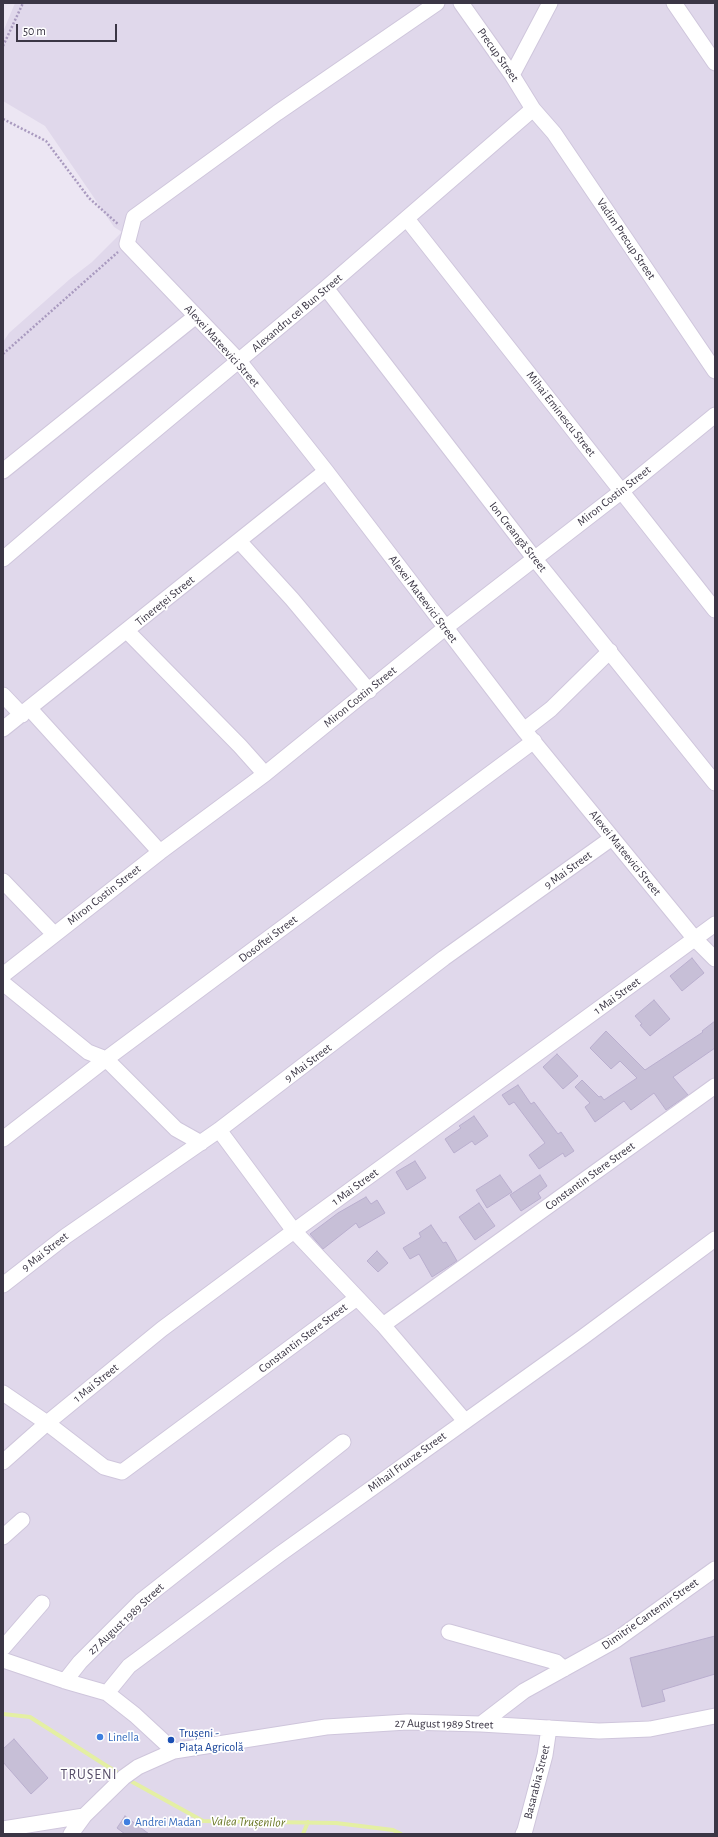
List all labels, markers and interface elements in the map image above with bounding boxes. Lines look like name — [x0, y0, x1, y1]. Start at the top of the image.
scale bar — [18, 16, 119, 42]
text: 50 m — [23, 25, 46, 37]
street label: Precup Street — [474, 25, 522, 85]
street label: Vadim Precup Street — [593, 196, 659, 282]
street label: Alexandru cel Bun Street — [249, 271, 345, 355]
street label: Alexei Mateevici Street — [181, 302, 263, 390]
street label: Mihai Eminescu Street — [523, 368, 599, 460]
street label: Miron Costin Street — [574, 463, 654, 529]
street label: Ion Creangă Street — [486, 499, 550, 575]
street label: Alexei Mateevici Street — [385, 552, 461, 646]
street label: Tinereței Street — [132, 573, 198, 629]
street label: Miron Costin Street — [321, 663, 399, 731]
street label: Alexei Mateevici Street — [586, 807, 664, 899]
street label: 9 Mai Street — [541, 848, 595, 892]
street label: Miron Costin Street — [64, 862, 144, 928]
street label: Dosoftei Street — [236, 912, 300, 966]
street label: 1 Mai Street — [591, 974, 643, 1018]
street label: 9 Mai Street — [281, 1041, 335, 1085]
street label: Constantin Stere Street — [542, 1139, 638, 1213]
street label: 1 Mai Street — [329, 1165, 381, 1209]
street label: 9 Mai Street — [19, 1229, 71, 1275]
street label: Constantin Stere Street — [256, 1300, 350, 1376]
street label: 1 Mai Street — [70, 1360, 122, 1406]
street label: Mihail Frunze Street — [365, 1429, 449, 1495]
street label: Dimitrie Cantemir Street — [599, 1575, 701, 1653]
street label: 27 August 1989 Street — [85, 1580, 167, 1658]
street label: 27 August 1989 Street — [394, 1716, 494, 1732]
place label: Trușeni - Piața Agricolă — [179, 1726, 244, 1754]
place label: Linella — [108, 1730, 139, 1744]
marker: Linella — [95, 1732, 105, 1742]
marker: Trușeni - Piața Agricolă — [166, 1735, 176, 1745]
street label: Basarabia Street — [521, 1743, 553, 1821]
district label: TRUȘENI — [61, 1767, 117, 1783]
water label: Valea Trușenilor — [211, 1814, 285, 1830]
place label: Andrei Madan — [135, 1815, 201, 1829]
marker: Andrei Madan — [122, 1817, 132, 1827]

